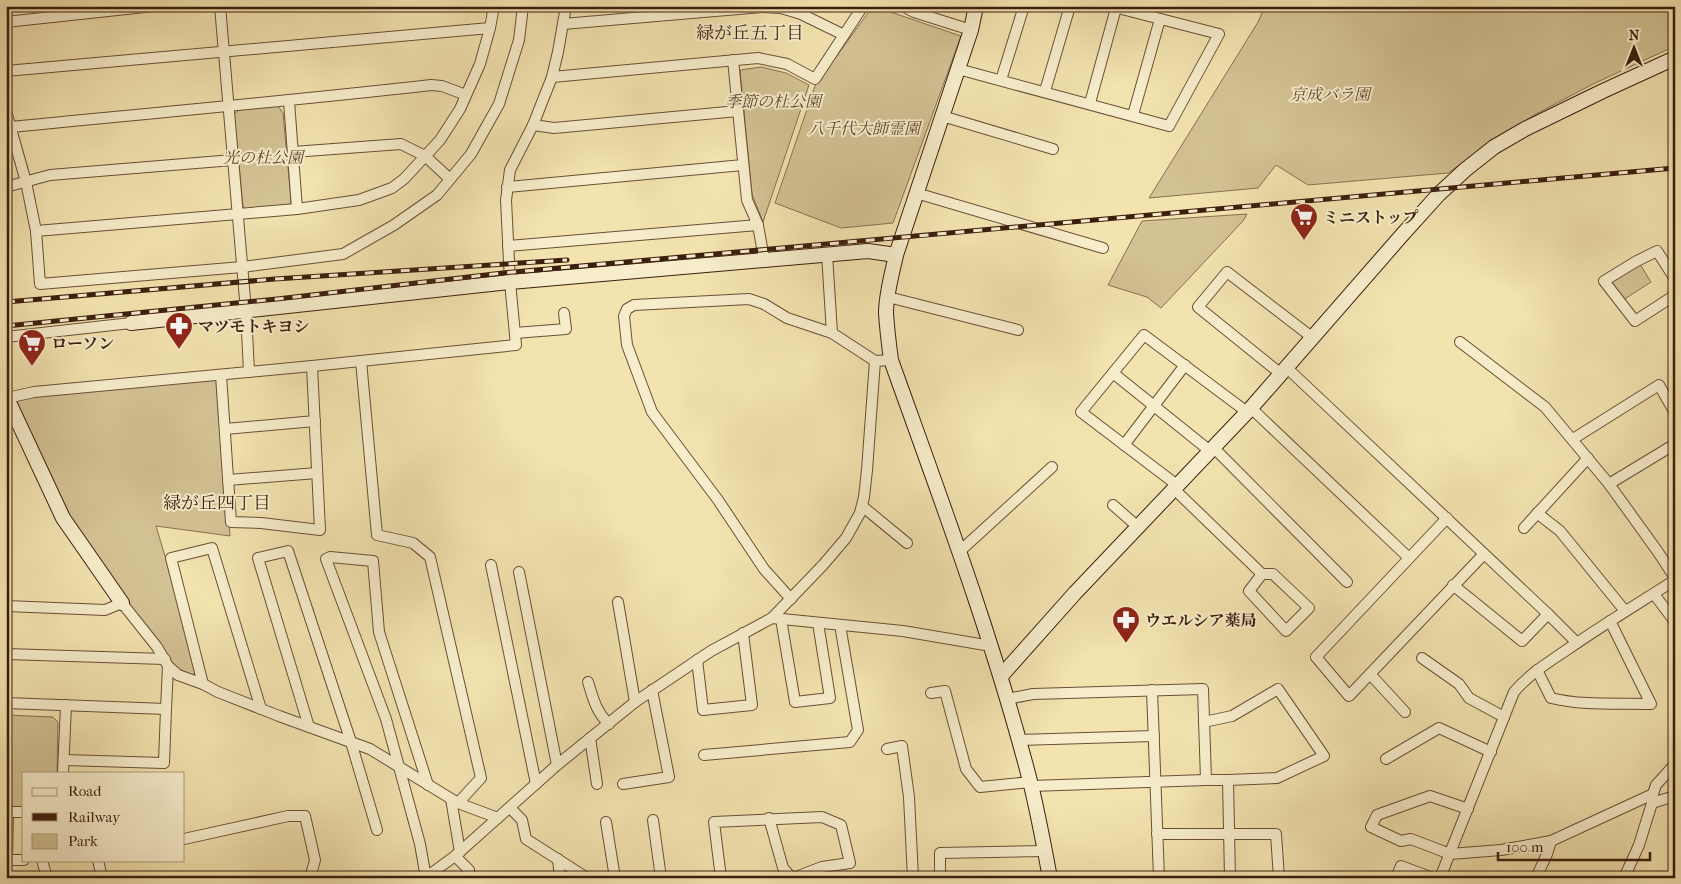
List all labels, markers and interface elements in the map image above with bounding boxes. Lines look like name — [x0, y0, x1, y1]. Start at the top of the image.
north arrow — [1608, 22, 1658, 72]
district label: 緑が丘五丁目 — [696, 23, 804, 44]
text: N — [1629, 27, 1640, 44]
park label: 京成バラ園 — [1290, 85, 1373, 104]
park label: 季節の杜公園 — [725, 92, 824, 111]
park label: 八千代大師霊園 — [808, 119, 923, 138]
park label: 光の杜公園 — [223, 148, 306, 167]
supermarket icon: ミニストップ — [1289, 202, 1319, 241]
place label: ミニストップ — [1323, 208, 1419, 227]
pharmacy icon: マツモトキヨシ — [164, 311, 194, 350]
place label: マツモトキヨシ — [198, 317, 310, 336]
supermarket icon: ローソン — [17, 328, 47, 367]
place label: ローソン — [51, 334, 114, 353]
district label: 緑が丘四丁目 — [163, 493, 271, 514]
pharmacy icon: ウエルシア薬局 — [1111, 605, 1141, 644]
place label: ウエルシア薬局 — [1145, 611, 1257, 630]
legend — [22, 772, 185, 862]
text: Road — [68, 782, 102, 800]
text: Railway — [68, 808, 121, 826]
scale bar — [1498, 829, 1651, 861]
text: Park — [68, 832, 98, 850]
text: 100 m — [1506, 838, 1544, 856]

